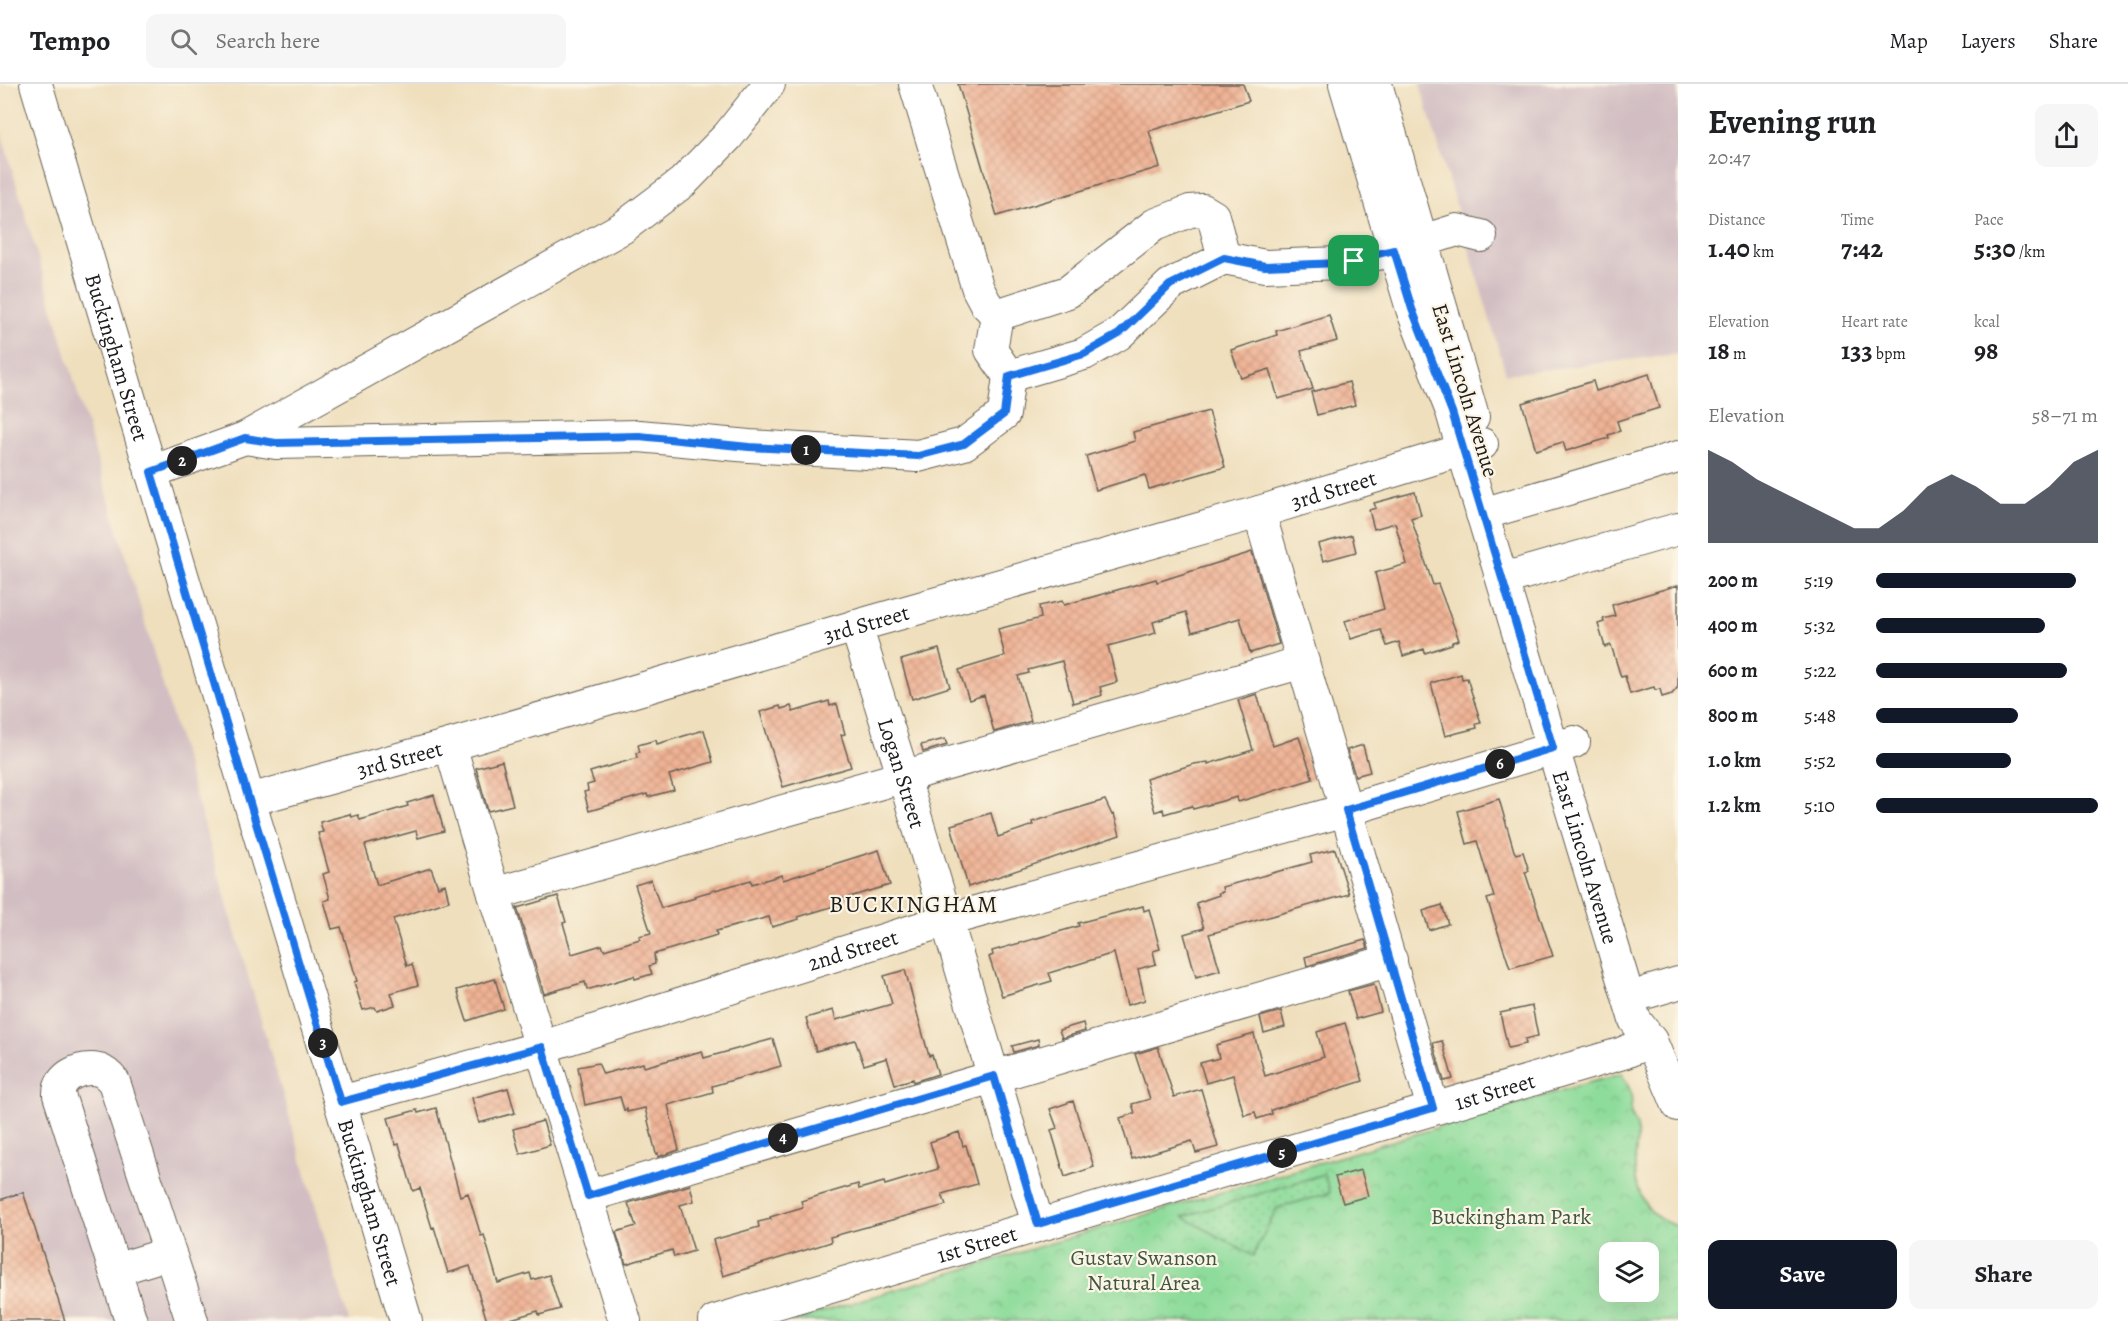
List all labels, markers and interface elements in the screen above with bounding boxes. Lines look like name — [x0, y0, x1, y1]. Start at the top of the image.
search box — [146, 14, 566, 68]
text: Tempo — [30, 22, 110, 60]
icon: search — [167, 25, 200, 58]
text: Search here — [215, 26, 320, 56]
text: Map — [1889, 27, 1928, 55]
text: Layers — [1961, 27, 2016, 55]
text: Share — [2049, 27, 2098, 55]
text: Evening run — [1708, 99, 1877, 144]
button: share — [2035, 104, 2098, 167]
text: 20:47 — [1708, 144, 1750, 171]
text: Distance — [1708, 209, 1765, 231]
text: Time — [1841, 209, 1874, 231]
text: Pace — [1974, 209, 2004, 231]
text: 1.40 — [1708, 231, 1750, 266]
text: 7:42 — [1841, 231, 1883, 266]
text: 5:30 — [1974, 231, 2016, 266]
pin — [1328, 235, 1379, 286]
text: km — [1750, 241, 1774, 263]
text: /km — [2016, 241, 2045, 263]
icon: arrive — [1337, 244, 1370, 277]
street label: Buckingham Street — [77, 270, 155, 445]
street label: East Lincoln Avenue — [1424, 300, 1506, 481]
text: Elevation — [1708, 311, 1769, 333]
text: Heart rate — [1841, 311, 1908, 333]
text: kcal — [1974, 311, 2000, 333]
text: 18 — [1708, 333, 1730, 368]
text: 133 — [1841, 333, 1873, 368]
text: 98 — [1974, 333, 1999, 368]
text: m — [1730, 343, 1746, 365]
text: bpm — [1873, 343, 1906, 365]
text: Elevation — [1708, 402, 1785, 429]
text: 58–71 m — [2032, 402, 2098, 429]
pin: 1 — [791, 435, 821, 465]
text: 1 — [803, 439, 809, 461]
pin: 2 — [167, 446, 197, 476]
text: 2 — [178, 450, 186, 472]
street label: 3rd Street — [1287, 463, 1380, 517]
text: 200 m — [1708, 567, 1758, 594]
text: 5:19 — [1804, 567, 1833, 594]
street label: 3rd Street — [820, 598, 913, 651]
text: 400 m — [1708, 612, 1758, 639]
text: 5:32 — [1804, 612, 1835, 639]
text: 600 m — [1708, 657, 1758, 684]
text: 5:22 — [1804, 657, 1836, 684]
text: 800 m — [1708, 702, 1758, 729]
text: 5:48 — [1804, 702, 1836, 729]
street label: Logan Street — [870, 714, 932, 832]
street label: 3rd Street — [353, 734, 446, 786]
text: 1.0 km — [1708, 747, 1761, 774]
text: 5:52 — [1804, 747, 1835, 774]
pin: 6 — [1485, 749, 1515, 779]
text: 6 — [1496, 753, 1504, 775]
street label: East Lincoln Avenue — [1545, 767, 1625, 948]
text: 1.2 km — [1708, 792, 1761, 819]
text: 5:10 — [1804, 792, 1835, 819]
district label: BUCKINGHAM — [829, 888, 999, 920]
street label: 2nd Street — [804, 922, 902, 979]
pin: 3 — [308, 1028, 338, 1058]
text: 3 — [320, 1032, 326, 1054]
street label: 1st Street — [1451, 1066, 1539, 1118]
street label: Buckingham Street — [330, 1115, 409, 1290]
pin: 4 — [768, 1123, 798, 1153]
text: 4 — [779, 1127, 787, 1149]
pin: 5 — [1267, 1138, 1297, 1168]
text: 5 — [1279, 1142, 1285, 1164]
park label: Buckingham Park — [1431, 1202, 1591, 1232]
street label: 1st Street — [933, 1219, 1021, 1271]
button: Save — [1708, 1240, 1897, 1309]
button: Share — [1909, 1240, 2098, 1309]
map controls — [1599, 1242, 1659, 1302]
button: layers — [1599, 1242, 1659, 1302]
park label: Gustav Swanson Natural Area — [1071, 1243, 1217, 1298]

